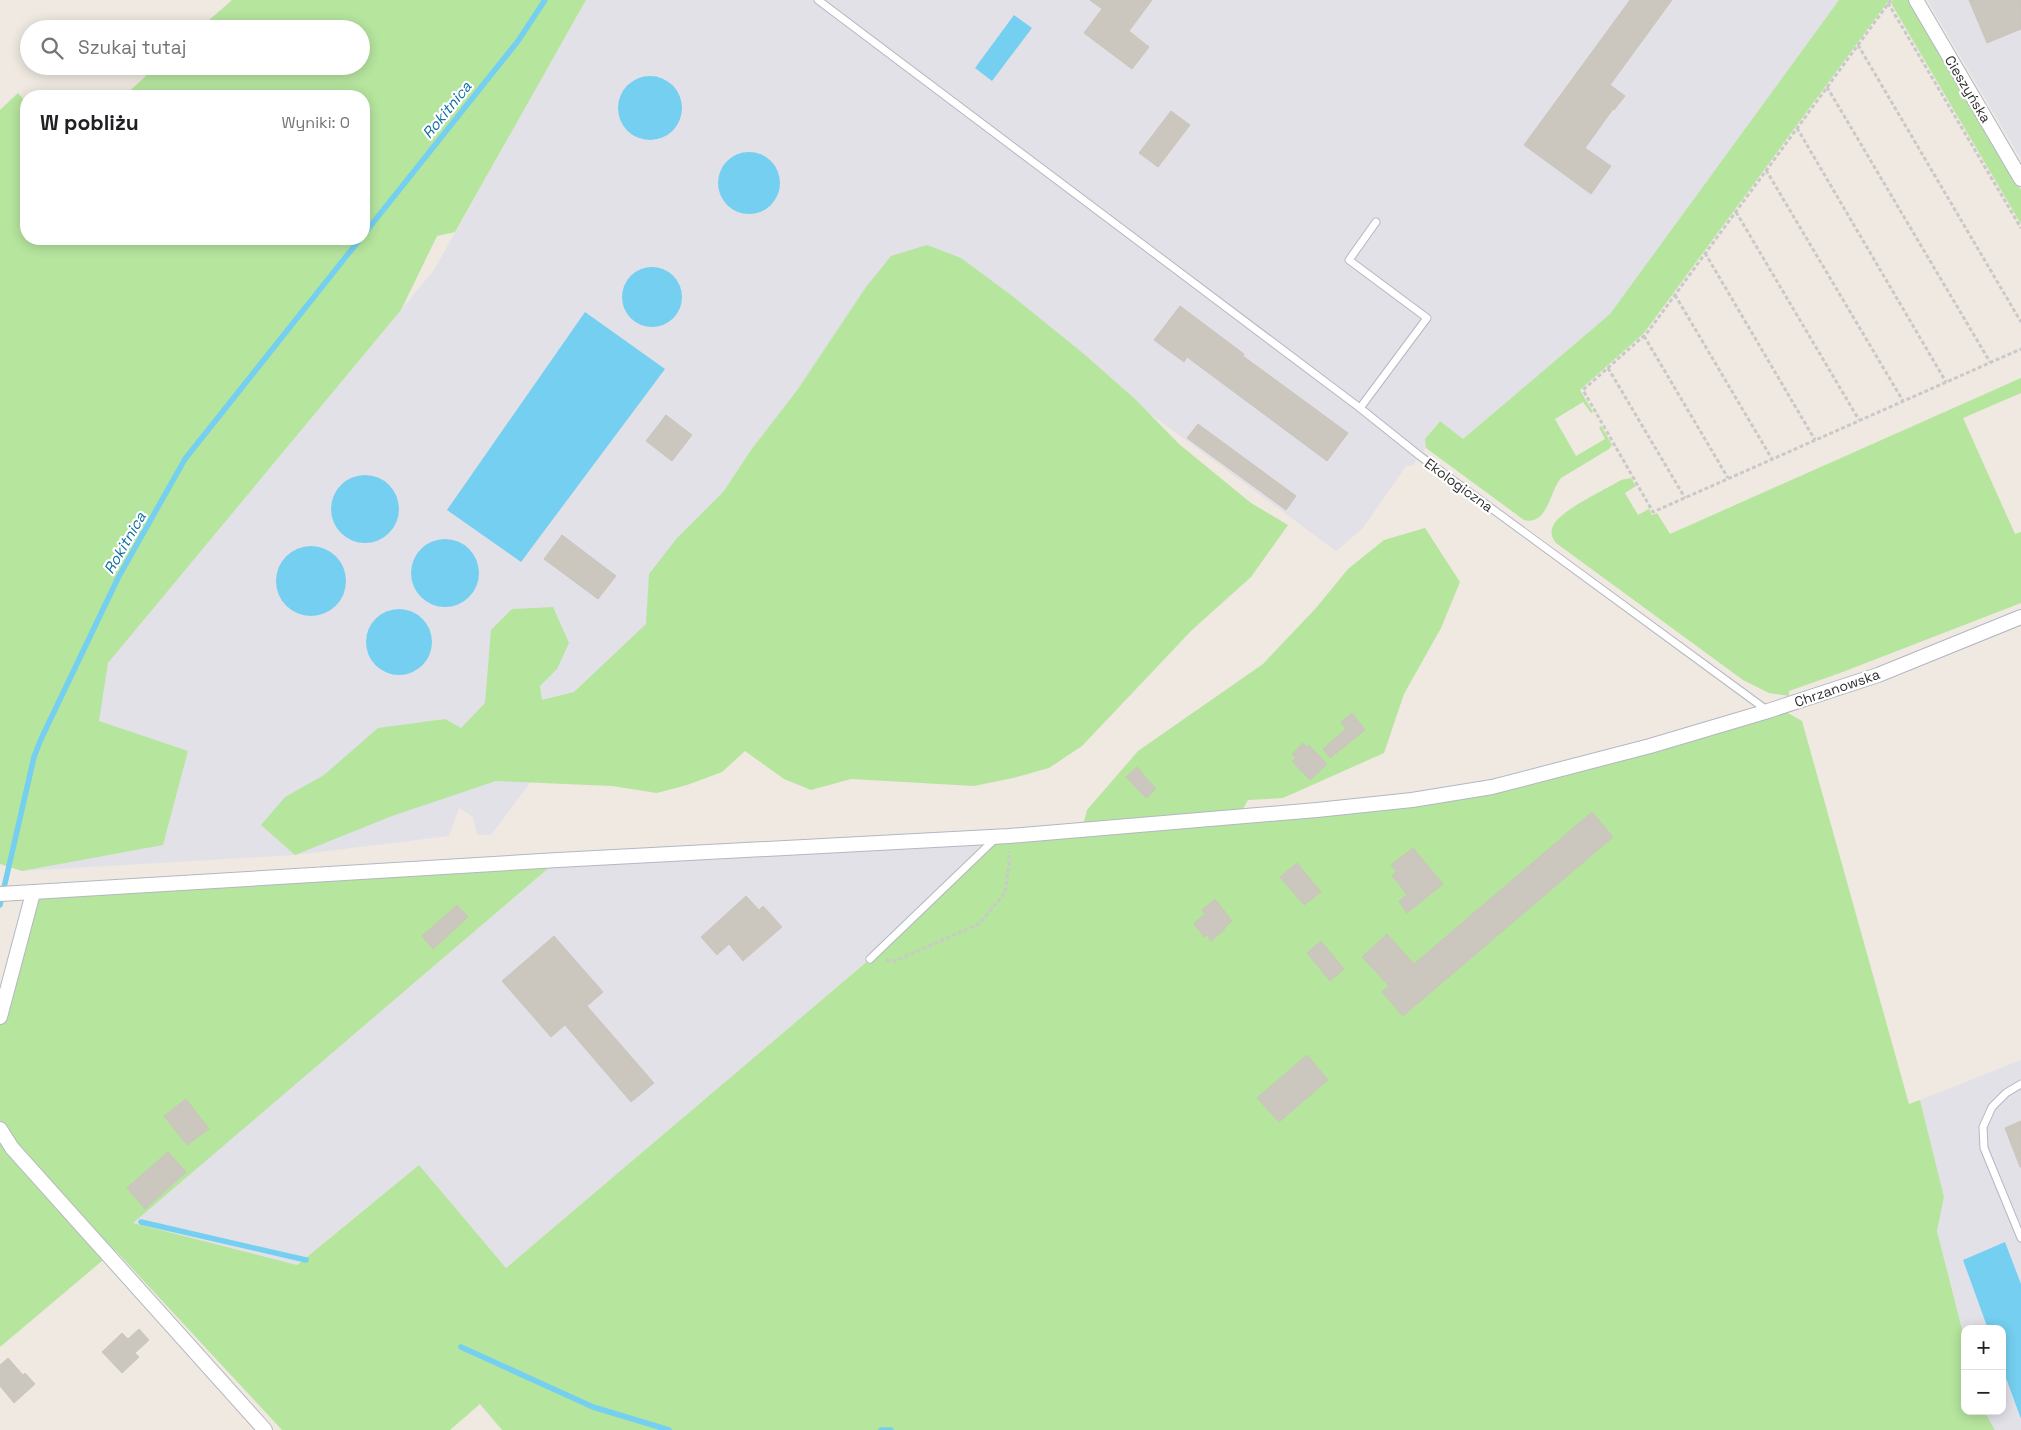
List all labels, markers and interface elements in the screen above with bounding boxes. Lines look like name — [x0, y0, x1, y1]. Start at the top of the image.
search box — [20, 20, 370, 75]
icon: search — [38, 34, 66, 62]
text: Szukaj tutaj — [78, 35, 186, 60]
street label: Cieszyńska — [1941, 52, 1995, 126]
water label: Rokitnica — [418, 77, 476, 142]
text: W pobliżu — [40, 109, 139, 136]
text: Wyniki: 0 — [282, 112, 350, 133]
street label: Ekologiczna — [1421, 454, 1497, 516]
water label: Rokitnica — [99, 508, 150, 577]
street label: Chrzanowska — [1792, 665, 1882, 711]
map controls — [1961, 1325, 2006, 1415]
button: + — [1961, 1325, 2006, 1370]
button: − — [1961, 1370, 2006, 1415]

